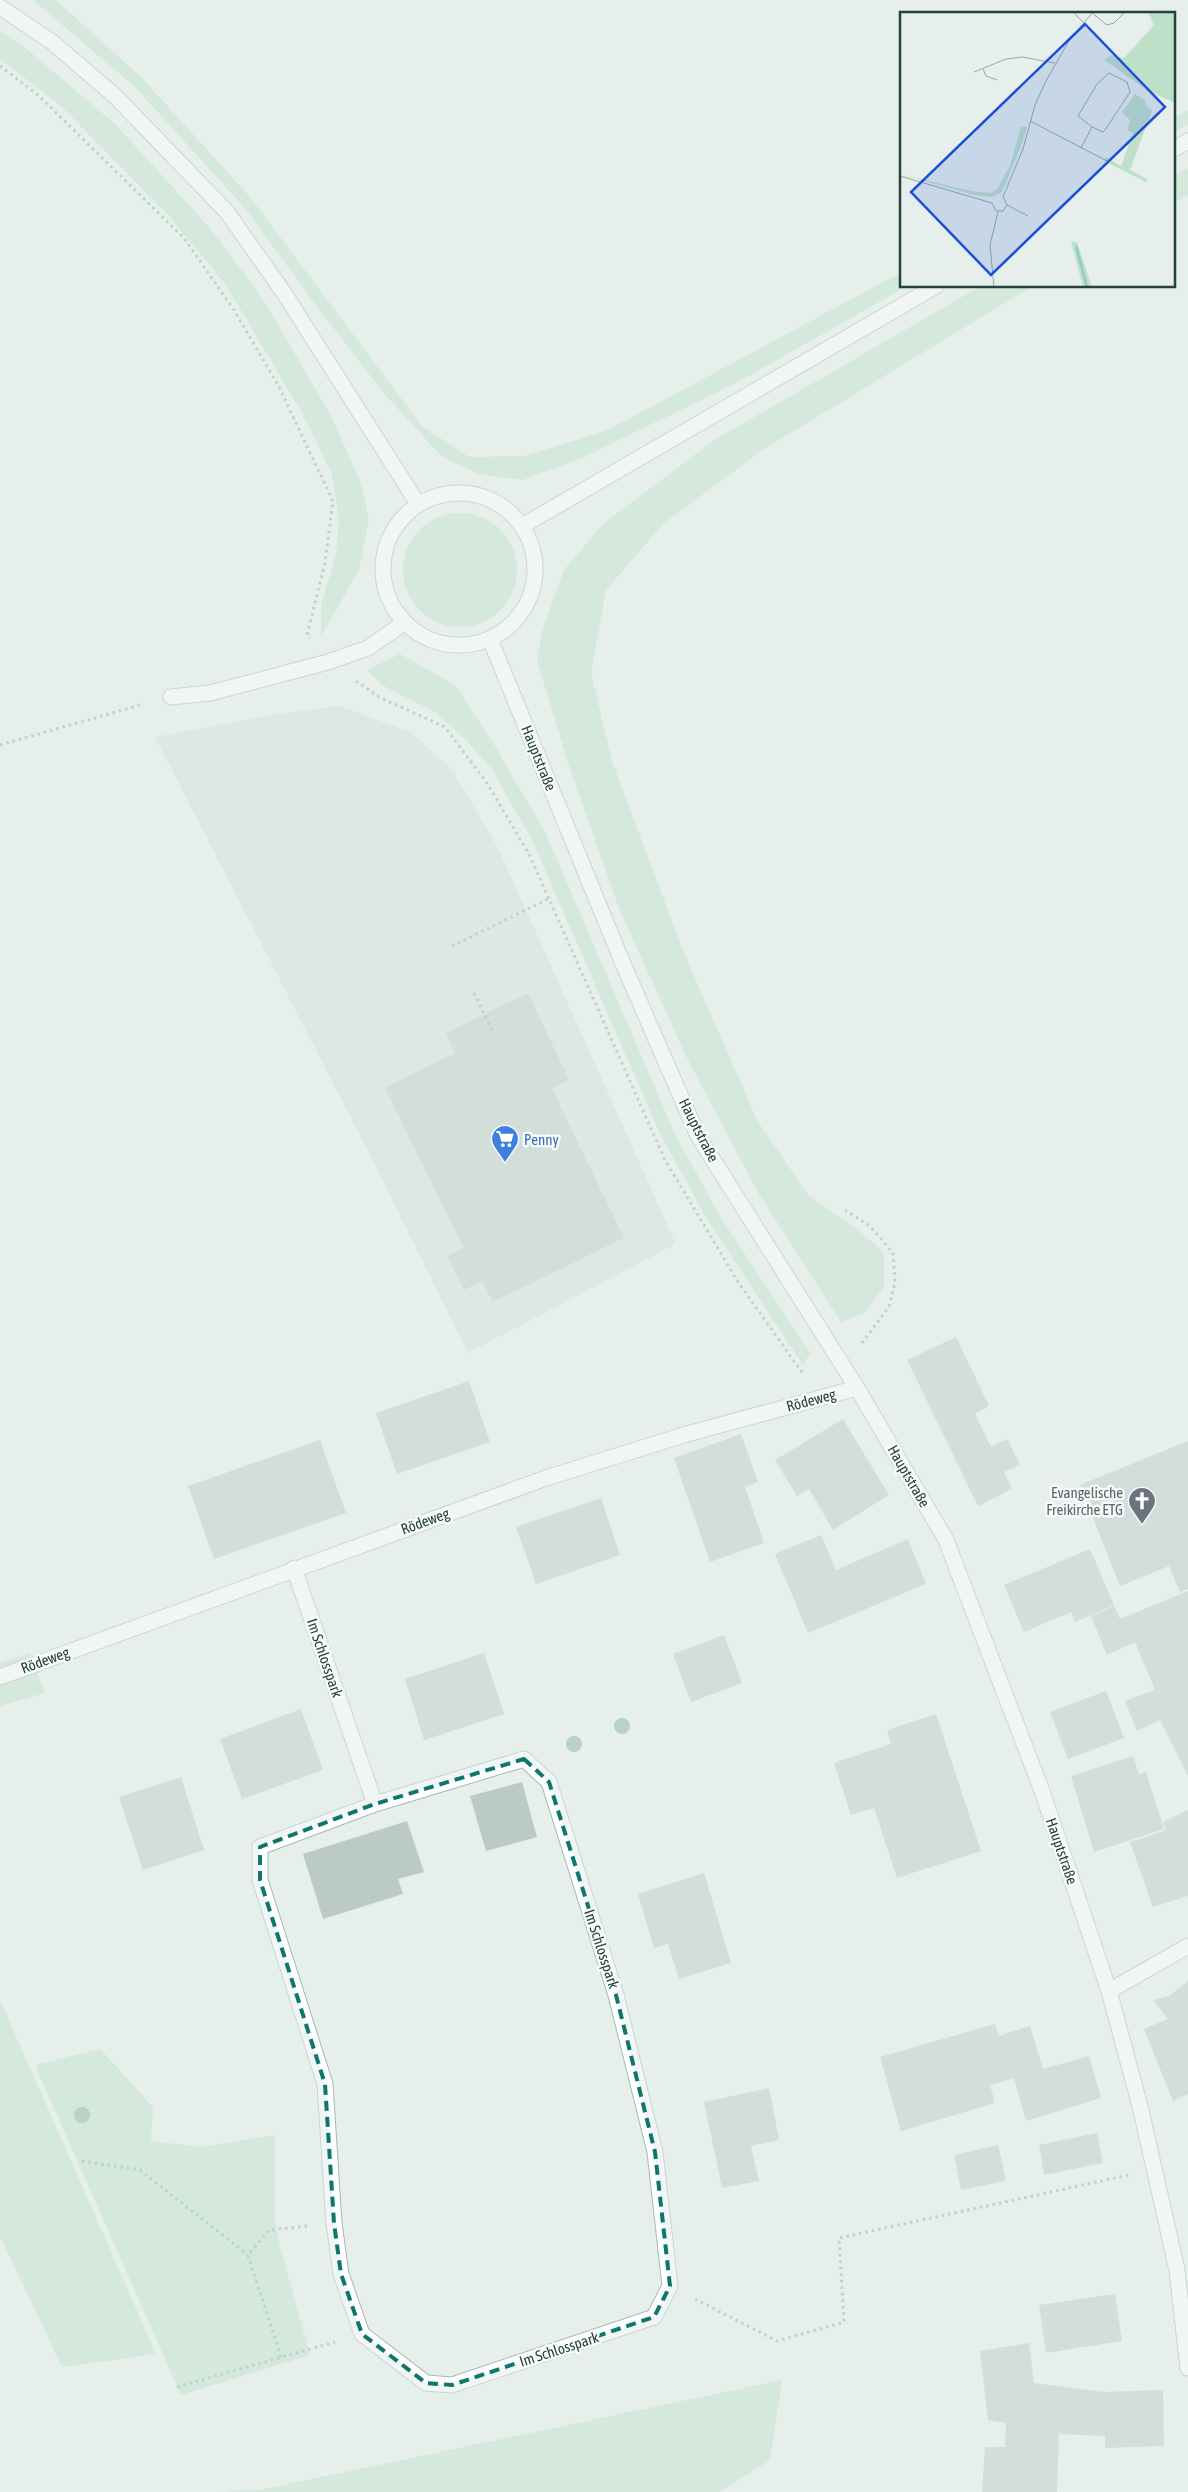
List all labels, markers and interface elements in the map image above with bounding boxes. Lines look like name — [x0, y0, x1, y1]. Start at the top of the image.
inset map — [900, 12, 1176, 288]
street label: Hauptstraße — [518, 723, 560, 793]
street label: Hauptstraße — [676, 1095, 722, 1165]
supermarket icon: Penny — [490, 1124, 520, 1163]
place label: Penny — [524, 1131, 559, 1148]
street label: Rödeweg — [784, 1385, 838, 1415]
street label: Hauptstraße — [884, 1442, 934, 1510]
place label: Evangelische Freikirche ETG — [1046, 1484, 1123, 1518]
church icon: Evangelische Freikirche ETG — [1127, 1486, 1157, 1525]
street label: Rödeweg — [398, 1504, 452, 1538]
street label: Im Schlosspark — [304, 1616, 347, 1700]
street label: Rödeweg — [18, 1643, 72, 1677]
street label: Hauptstraße — [1043, 1816, 1081, 1887]
street label: Im Schlosspark — [581, 1907, 623, 1991]
street label: Im Schlosspark — [517, 2328, 601, 2370]

